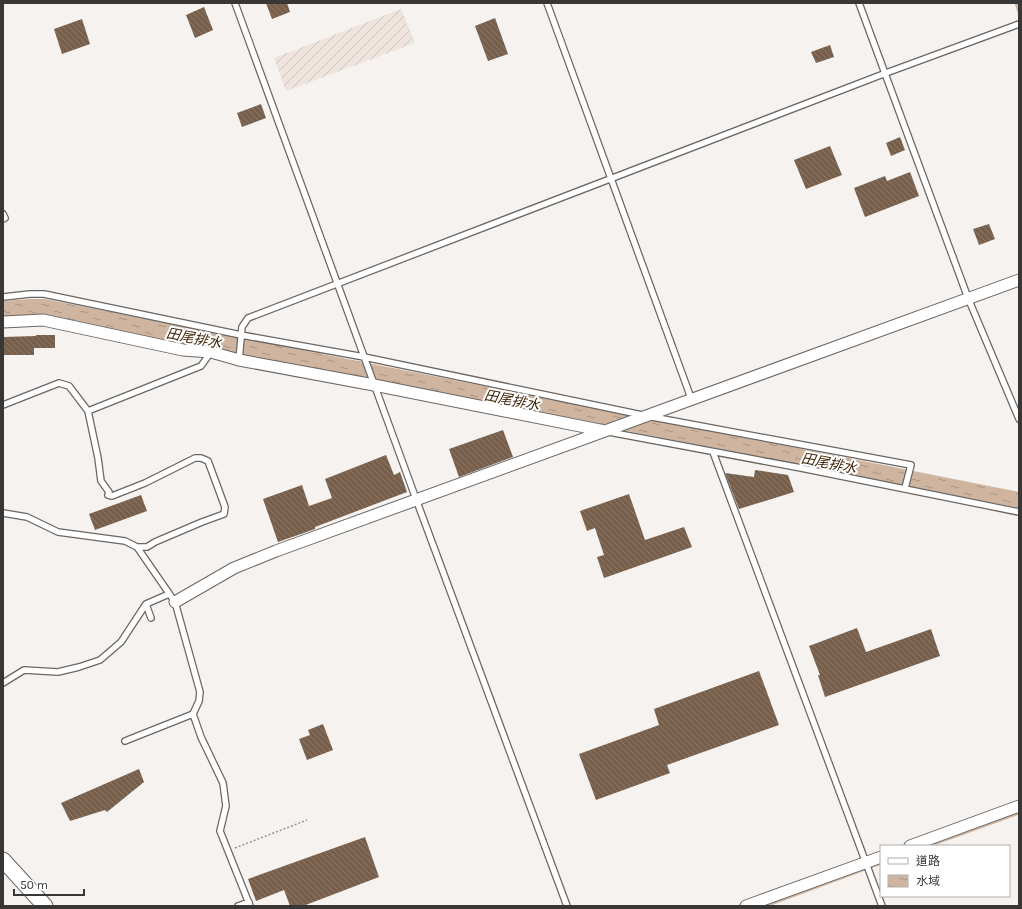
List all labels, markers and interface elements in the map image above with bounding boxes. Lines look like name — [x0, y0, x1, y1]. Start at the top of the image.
water label: 田尾排水 — [165, 325, 224, 352]
water label: 田尾排水 — [483, 387, 542, 414]
water label: 田尾排水 — [800, 450, 859, 477]
legend — [880, 845, 1010, 897]
text: 道路 — [916, 854, 940, 868]
scale bar — [14, 871, 84, 897]
text: 水域 — [916, 874, 940, 888]
text: 50 m — [20, 878, 48, 892]

